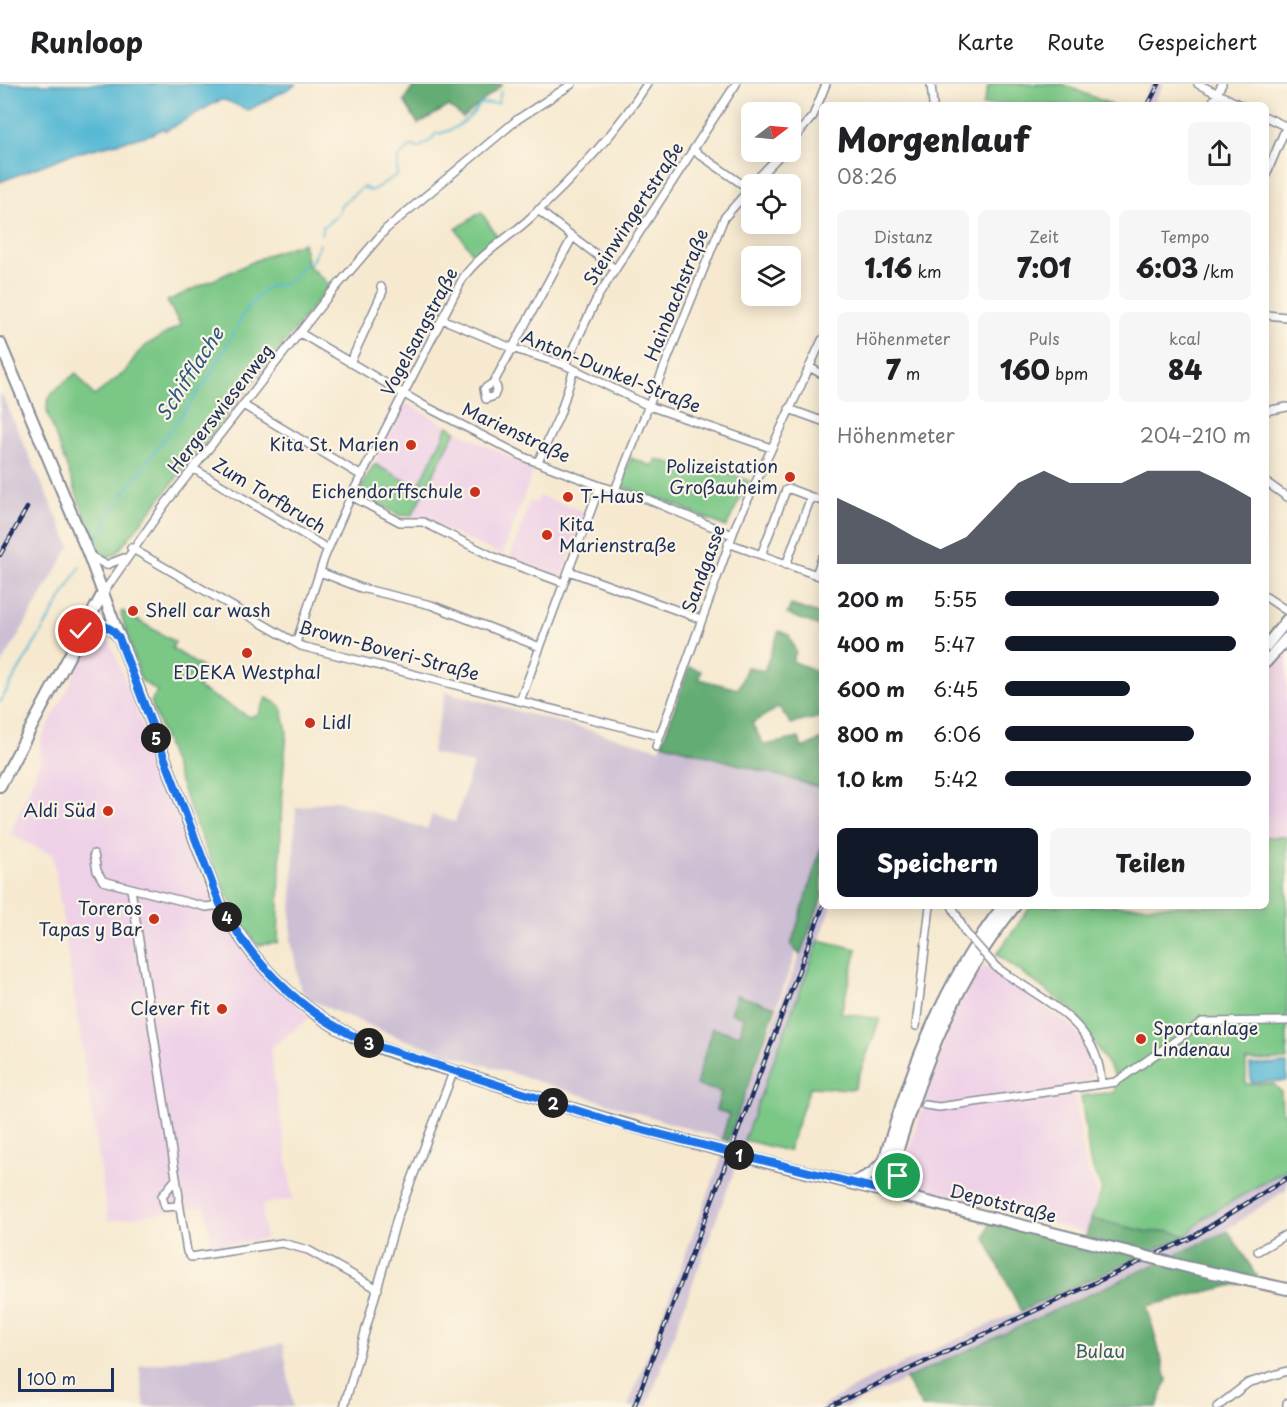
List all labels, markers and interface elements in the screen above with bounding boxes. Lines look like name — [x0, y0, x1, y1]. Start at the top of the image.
text: Runloop — [30, 20, 143, 63]
text: Karte — [957, 25, 1014, 57]
text: Route — [1047, 25, 1105, 57]
text: Gespeichert — [1138, 25, 1257, 57]
north arrow — [741, 102, 801, 162]
map controls — [741, 102, 801, 306]
text: Morgenlauf — [837, 113, 1030, 163]
button: share — [1188, 122, 1251, 185]
street label: Steinwingertstraße — [576, 136, 689, 290]
text: 08:26 — [837, 161, 897, 191]
button: locate — [741, 174, 801, 234]
street label: Hainbachstraße — [637, 224, 714, 365]
text: Distanz — [874, 224, 932, 248]
text: Zeit — [1029, 224, 1059, 248]
text: Tempo — [1161, 224, 1209, 248]
button: layers — [741, 246, 801, 306]
text: 1.16 — [864, 248, 912, 287]
text: 7:01 — [1017, 248, 1071, 287]
text: 6:03 — [1136, 248, 1198, 287]
text: km — [912, 259, 942, 283]
text: /km — [1198, 259, 1234, 283]
street label: Vogelsangstraße — [373, 262, 464, 400]
water label: Schifflache — [148, 320, 231, 426]
street label: Anton-Dunkel-Straße — [518, 322, 705, 419]
text: Höhenmeter — [856, 326, 950, 350]
text: Puls — [1029, 326, 1059, 350]
text: kcal — [1169, 326, 1201, 350]
street label: Hergerswiesenweg — [160, 337, 279, 479]
text: 7 — [886, 350, 901, 389]
text: 160 — [1000, 350, 1050, 389]
text: 84 — [1168, 350, 1202, 389]
text: m — [901, 361, 920, 385]
text: bpm — [1050, 361, 1088, 385]
street label: Marienstraße — [458, 395, 575, 469]
text: Höhenmeter — [837, 420, 955, 450]
text: 204–210 m — [1140, 420, 1251, 450]
place label: Kita St. Marien — [270, 430, 399, 457]
marker: Kita St. Marien — [404, 438, 418, 452]
street label: Zum Torfbruch — [208, 450, 332, 539]
place label: Polizeistation Großauheim — [666, 452, 778, 500]
marker: Polizeistation Großauheim — [783, 470, 797, 484]
place label: Eichendorffschule — [312, 477, 463, 504]
place label: T-Haus — [580, 482, 644, 509]
marker: Eichendorffschule — [468, 485, 482, 499]
marker: T-Haus — [561, 490, 575, 504]
place label: Kita Marienstraße — [559, 510, 676, 558]
street label: Sandgasse — [674, 520, 731, 616]
marker: Kita Marienstraße — [540, 528, 554, 542]
text: 200 m — [837, 584, 904, 614]
text: 5:55 — [933, 584, 977, 614]
place label: Shell car wash — [145, 596, 271, 623]
marker: Shell car wash — [126, 604, 140, 618]
pin — [55, 605, 106, 656]
street label: Brown-Boveri-Straße — [296, 612, 483, 687]
icon: check — [64, 614, 97, 647]
text: 400 m — [837, 629, 905, 659]
text: 5:47 — [933, 629, 975, 659]
marker: EDEKA Westphal — [240, 646, 254, 660]
place label: EDEKA Westphal — [173, 658, 321, 685]
text: 600 m — [837, 674, 905, 704]
text: 6:45 — [933, 674, 978, 704]
place label: Lidl — [322, 708, 352, 735]
marker: Lidl — [303, 716, 317, 730]
text: 800 m — [837, 719, 904, 749]
text: 6:06 — [933, 719, 981, 749]
pin: 5 — [141, 723, 171, 753]
text: 5 — [151, 726, 161, 750]
text: 1.0 km — [837, 764, 904, 794]
text: 5:42 — [933, 764, 978, 794]
place label: Aldi Süd — [24, 796, 96, 823]
marker: Aldi Süd — [101, 804, 115, 818]
button: Speichern — [837, 828, 1038, 897]
button: Teilen — [1050, 828, 1251, 897]
place label: Toreros Tapas y Bar — [38, 894, 143, 942]
pin: 4 — [212, 902, 242, 932]
text: 4 — [222, 905, 232, 929]
marker: Toreros Tapas y Bar — [147, 912, 161, 926]
place label: Clever fit — [130, 994, 210, 1021]
marker: Clever fit — [215, 1002, 229, 1016]
place label: Sportanlage Lindenau — [1153, 1014, 1258, 1062]
pin: 3 — [354, 1028, 384, 1058]
text: 3 — [364, 1031, 374, 1055]
marker: Sportanlage Lindenau — [1134, 1032, 1148, 1046]
pin: 2 — [538, 1088, 568, 1118]
text: 2 — [547, 1091, 559, 1115]
pin: 1 — [724, 1140, 754, 1170]
text: 1 — [735, 1143, 743, 1167]
pin — [872, 1150, 923, 1201]
icon: arrive — [881, 1159, 914, 1192]
street label: Depotstraße — [947, 1176, 1060, 1229]
park label: Bulau — [1075, 1337, 1125, 1364]
scale bar — [18, 1365, 114, 1392]
text: 100 m — [27, 1366, 76, 1390]

